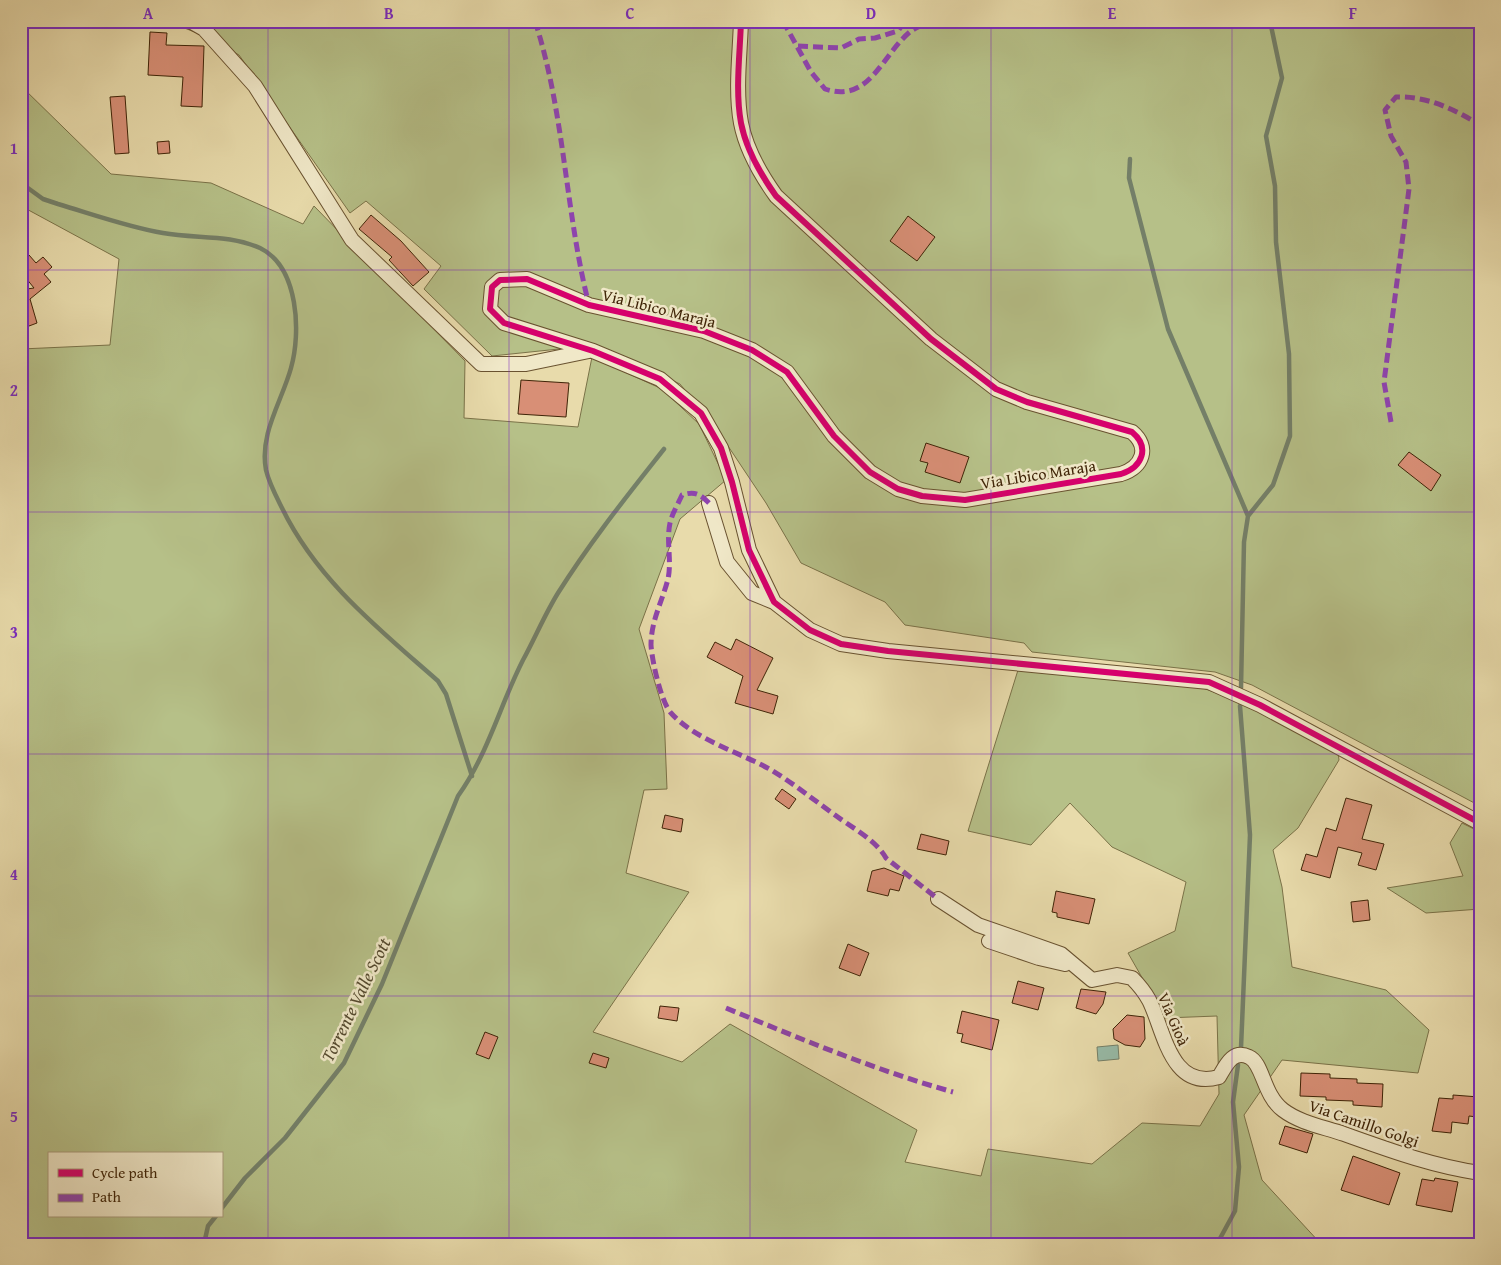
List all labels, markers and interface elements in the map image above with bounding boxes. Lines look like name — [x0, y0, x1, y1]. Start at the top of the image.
text: A — [143, 1, 154, 25]
text: B — [384, 1, 394, 25]
text: C — [625, 1, 635, 25]
text: D — [866, 1, 876, 25]
text: E — [1108, 1, 1117, 25]
text: F — [1349, 1, 1357, 25]
text: 1 — [10, 136, 18, 160]
street label: Via Libico Maraja — [600, 282, 719, 334]
text: 2 — [10, 378, 18, 402]
street label: Via Libico Maraja — [979, 453, 1098, 495]
text: 3 — [10, 620, 18, 644]
text: 4 — [10, 862, 18, 886]
water label: Torrente Valle Scott — [314, 933, 397, 1066]
street label: Via Gioà — [1152, 989, 1196, 1050]
street label: Via Camillo Golgi — [1306, 1093, 1423, 1153]
text: 5 — [10, 1104, 18, 1128]
legend — [48, 1152, 222, 1218]
text: Cycle path — [92, 1162, 158, 1183]
text: Path — [92, 1186, 121, 1207]

